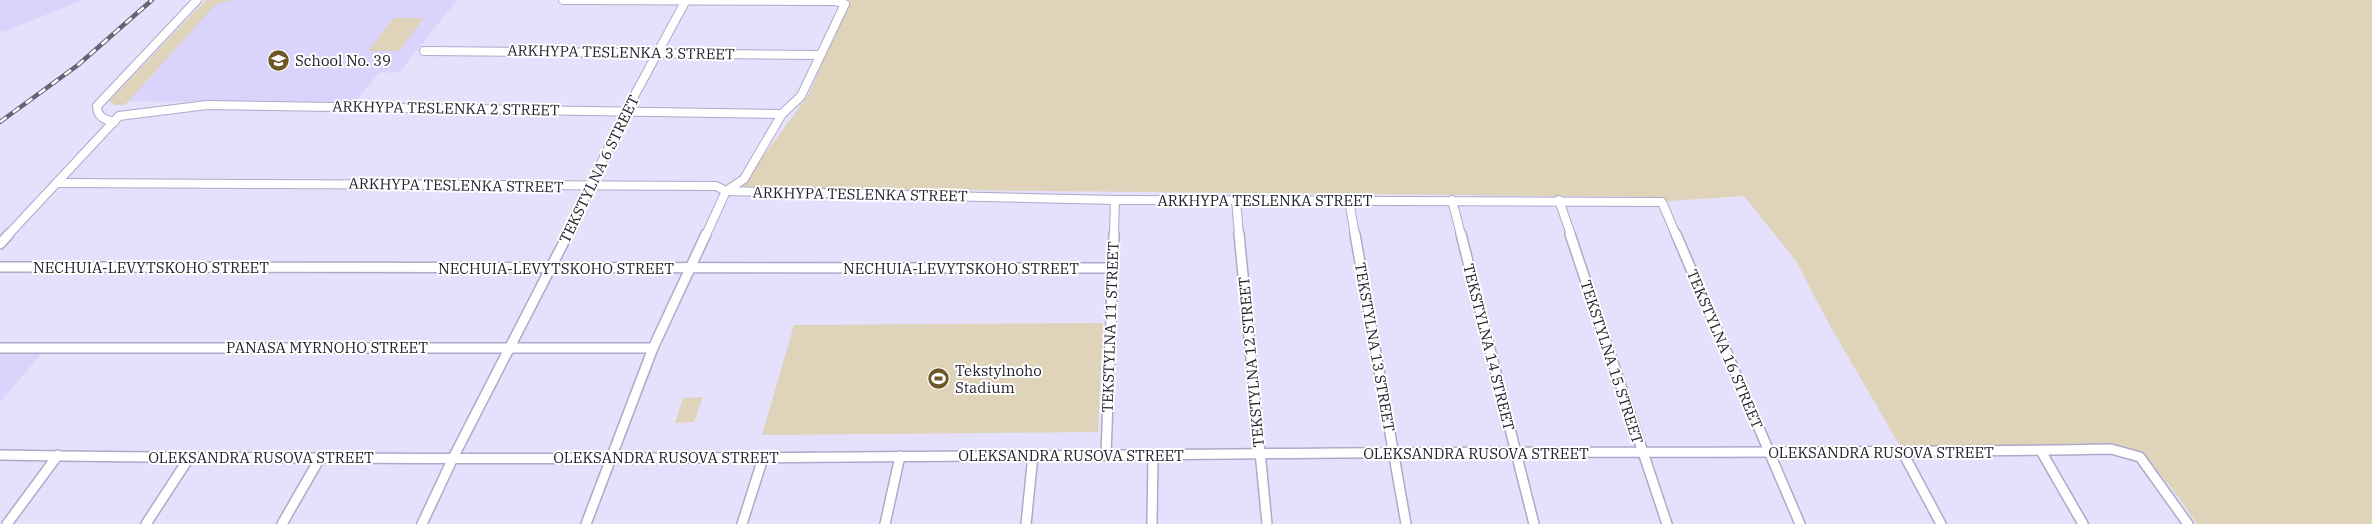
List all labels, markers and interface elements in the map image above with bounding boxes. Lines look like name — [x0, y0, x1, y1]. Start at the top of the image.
street label: ARKHYPA TESLENKA 3 STREET — [507, 41, 735, 63]
school or university icon: School No. 39 — [267, 48, 291, 72]
place label: School No. 39 — [295, 51, 391, 70]
street label: TEKSTYLNA 6 STREET — [555, 92, 643, 246]
street label: ARKHYPA TESLENKA 2 STREET — [332, 97, 560, 119]
street label: ARKHYPA TESLENKA STREET — [348, 174, 564, 196]
street label: ARKHYPA TESLENKA STREET — [752, 183, 968, 205]
street label: ARKHYPA TESLENKA STREET — [1157, 191, 1373, 210]
street label: TEKSTYLNA 11 STREET — [1098, 241, 1122, 413]
street label: NECHUIA-LEVYTSKOHO STREET — [33, 258, 269, 277]
street label: NECHUIA-LEVYTSKOHO STREET — [438, 259, 674, 278]
street label: NECHUIA-LEVYTSKOHO STREET — [843, 259, 1079, 278]
street label: TEKSTYLNA 13 STREET — [1351, 261, 1399, 433]
street label: TEKSTYLNA 14 STREET — [1459, 262, 1519, 433]
street label: TEKSTYLNA 16 STREET — [1683, 266, 1767, 432]
street label: TEKSTYLNA 12 STREET — [1234, 276, 1268, 448]
street label: TEKSTYLNA 15 STREET — [1576, 278, 1648, 447]
street label: PANASA MYRNOHO STREET — [226, 338, 428, 357]
place label: Tekstylnoho Stadium — [955, 361, 1042, 397]
sports icon: Tekstylnoho Stadium — [927, 367, 951, 391]
street label: OLEKSANDRA RUSOVA STREET — [1768, 443, 1994, 462]
street label: OLEKSANDRA RUSOVA STREET — [1363, 444, 1589, 463]
street label: OLEKSANDRA RUSOVA STREET — [958, 446, 1184, 465]
street label: OLEKSANDRA RUSOVA STREET — [148, 448, 374, 467]
street label: OLEKSANDRA RUSOVA STREET — [553, 448, 779, 467]

